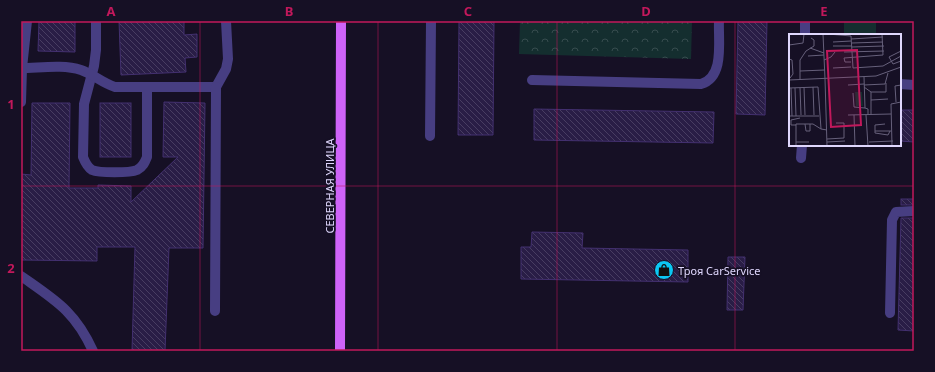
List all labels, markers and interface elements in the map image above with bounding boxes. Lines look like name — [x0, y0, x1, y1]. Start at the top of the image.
text: A — [107, 2, 116, 20]
text: B — [285, 2, 293, 20]
text: C — [464, 2, 472, 20]
text: D — [641, 2, 651, 20]
text: E — [820, 2, 828, 20]
inset map — [789, 34, 901, 146]
text: 1 — [7, 95, 15, 113]
street label: СЕВЕРНАЯ УЛИЦА — [322, 137, 337, 234]
text: 2 — [7, 259, 15, 277]
shop icon: Троя CarService — [653, 259, 675, 281]
place label: Троя CarService — [678, 263, 760, 278]

